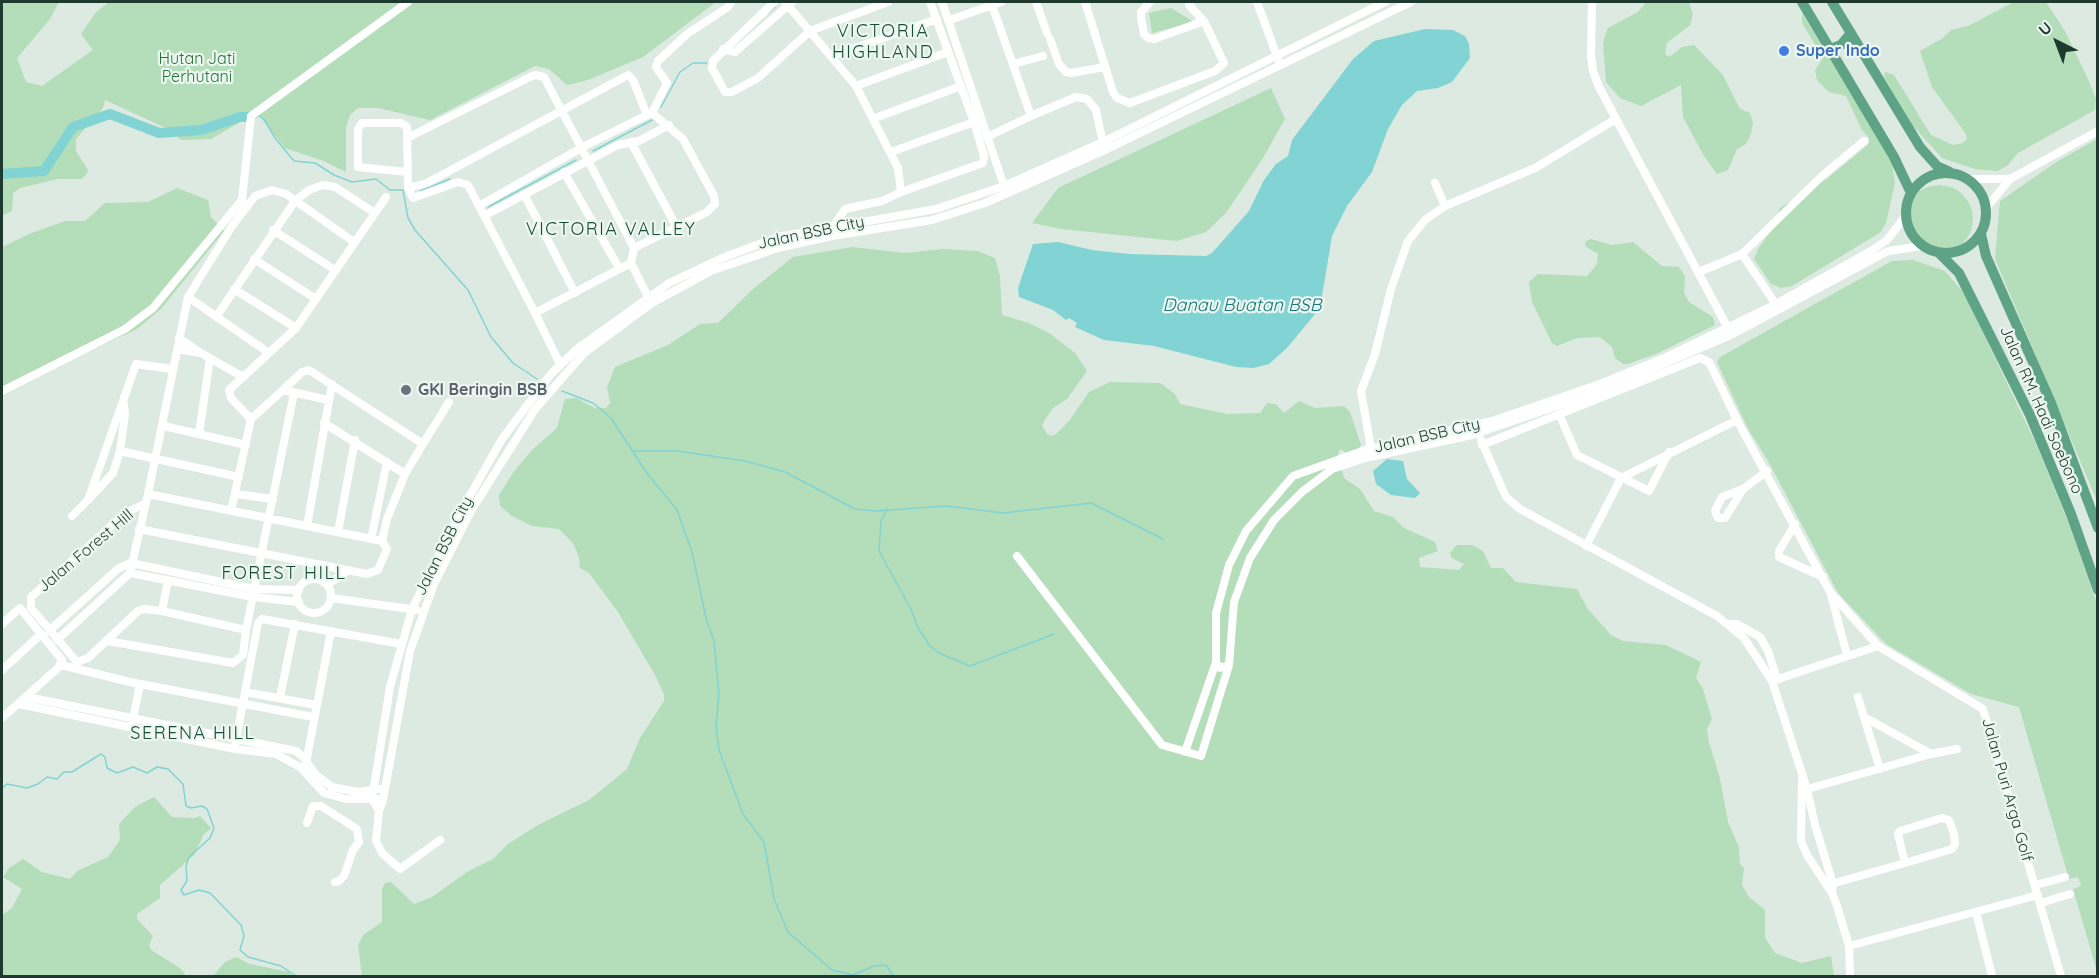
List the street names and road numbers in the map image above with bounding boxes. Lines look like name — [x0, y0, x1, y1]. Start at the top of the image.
street label: Jalan BSB City — [756, 212, 866, 254]
street label: Jalan RM. Hadi Soebono — [1995, 323, 2087, 497]
street label: Jalan BSB City — [1372, 414, 1482, 458]
street label: Jalan BSB City — [411, 493, 477, 599]
street label: Jalan Forest Hill — [34, 505, 138, 597]
street label: Jalan Puri Arga Golf — [1977, 716, 2037, 864]

